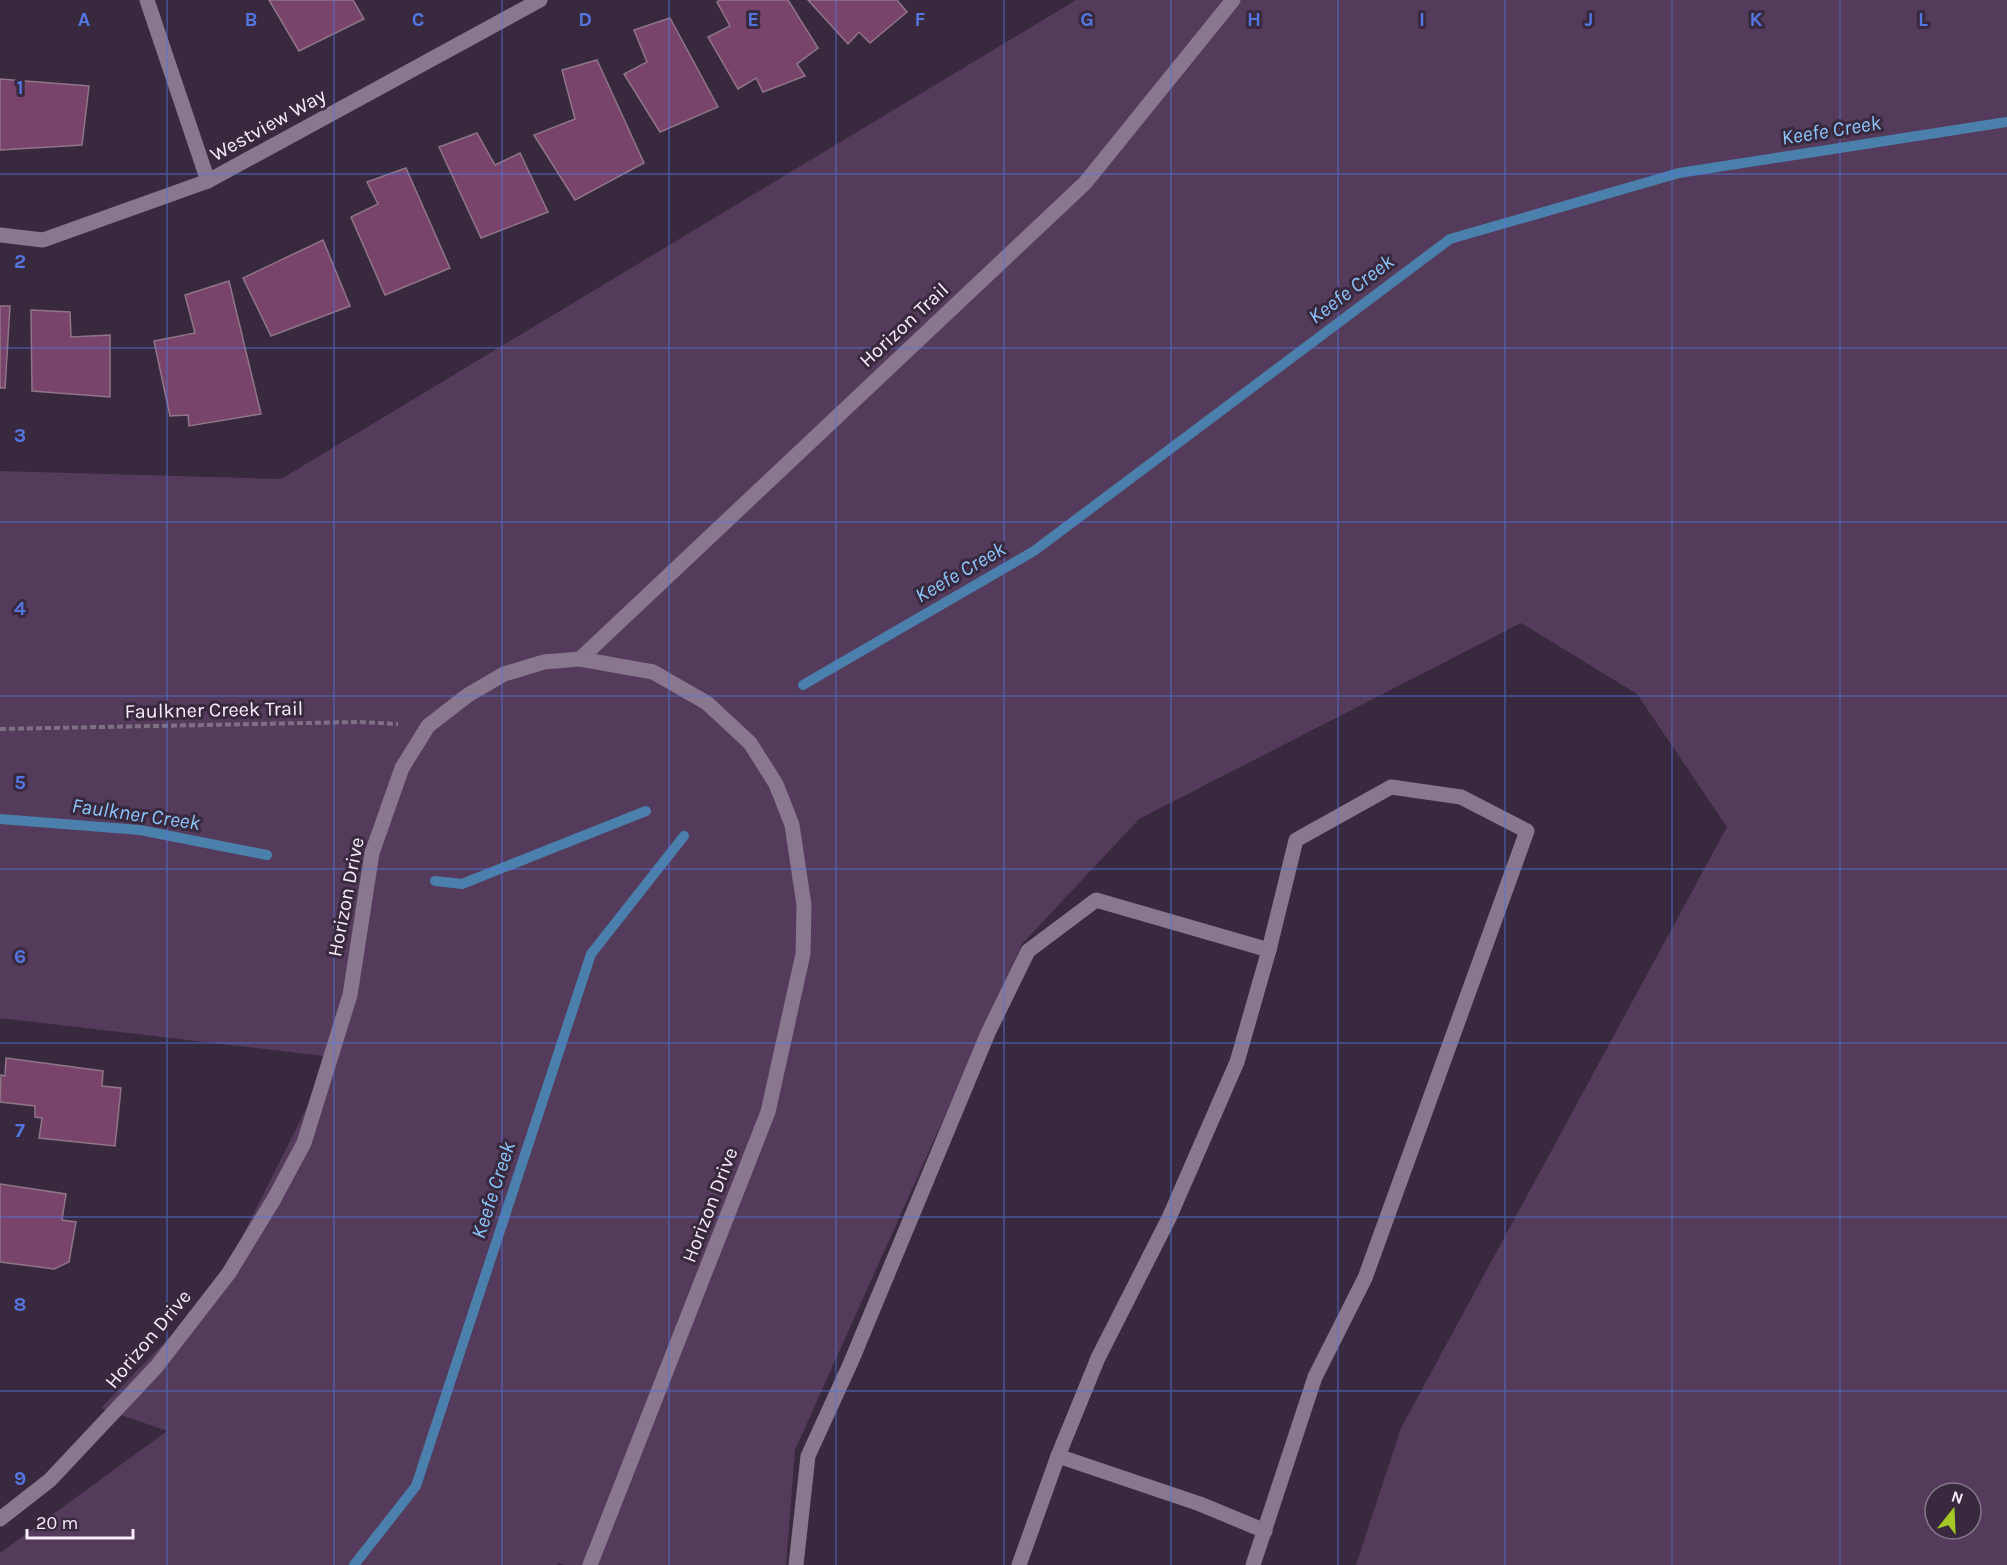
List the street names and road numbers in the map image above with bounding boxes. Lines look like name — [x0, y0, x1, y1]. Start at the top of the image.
street label: Westview Way — [206, 84, 330, 166]
street label: Horizon Trail — [855, 278, 953, 372]
street label: Faulkner Creek Trail — [124, 697, 304, 723]
street label: Horizon Drive — [323, 835, 369, 959]
street label: Horizon Drive — [678, 1144, 742, 1266]
street label: Horizon Drive — [100, 1285, 196, 1393]

